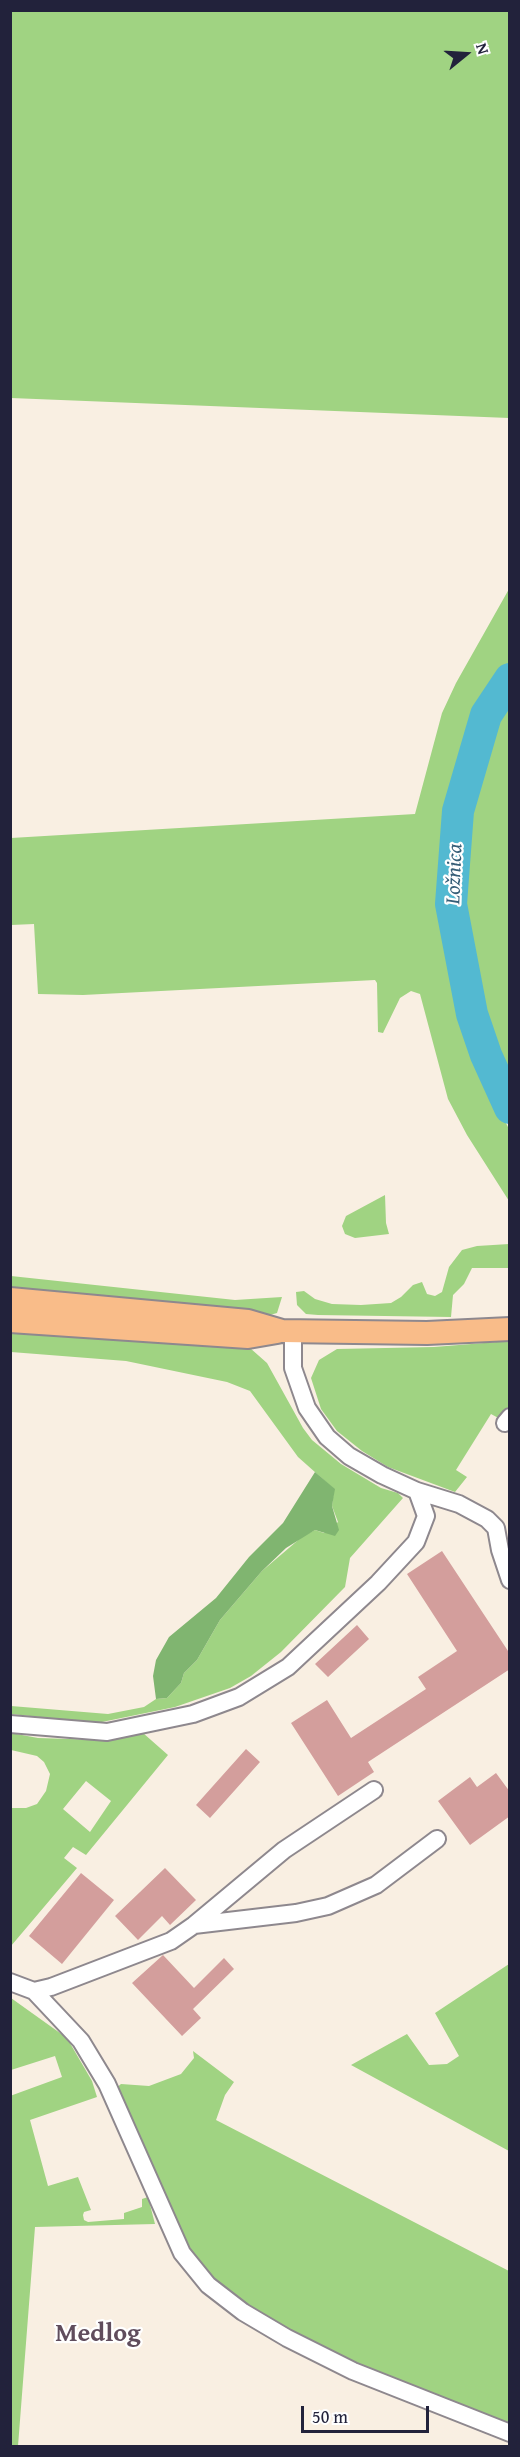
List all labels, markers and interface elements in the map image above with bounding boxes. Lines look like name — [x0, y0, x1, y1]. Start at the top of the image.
north arrow — [436, 24, 496, 84]
text: N — [470, 40, 496, 57]
water label: Ložnica — [441, 843, 469, 905]
district label: Medlog — [55, 2318, 141, 2350]
scale bar — [304, 2394, 432, 2432]
text: 50 m — [312, 2403, 348, 2430]

